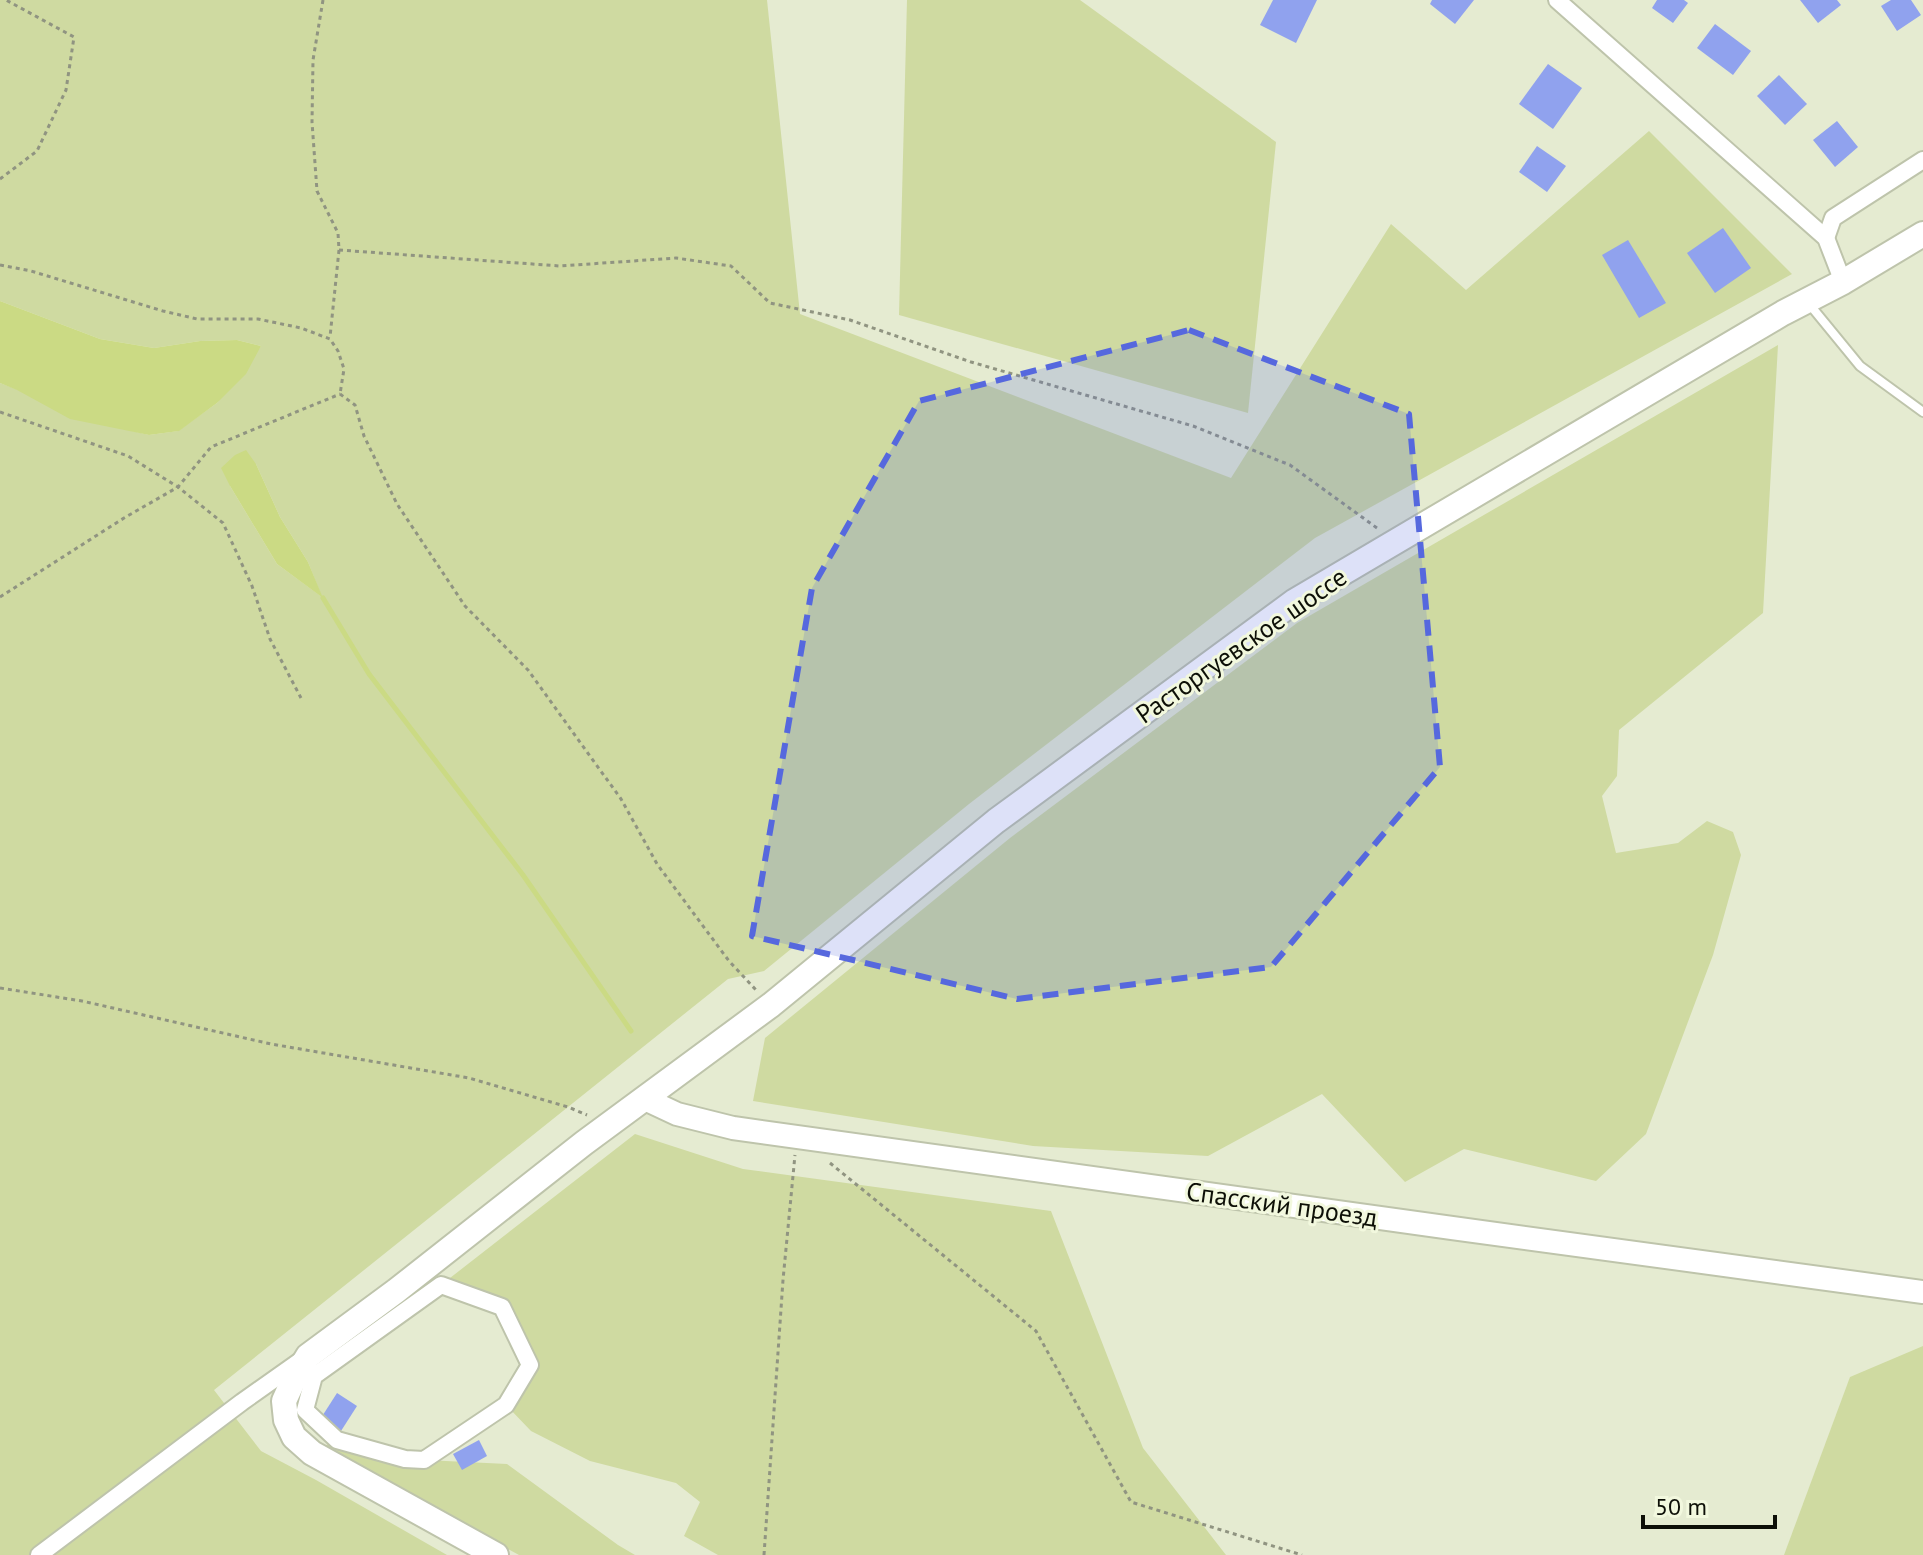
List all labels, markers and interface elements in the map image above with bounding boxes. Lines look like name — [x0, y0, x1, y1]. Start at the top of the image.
street label: Расторгуевское шоссе — [1129, 560, 1353, 730]
street label: Спасский проезд — [1184, 1174, 1380, 1234]
scale bar — [1643, 1479, 1775, 1529]
text: 50 m — [1655, 1491, 1707, 1522]

